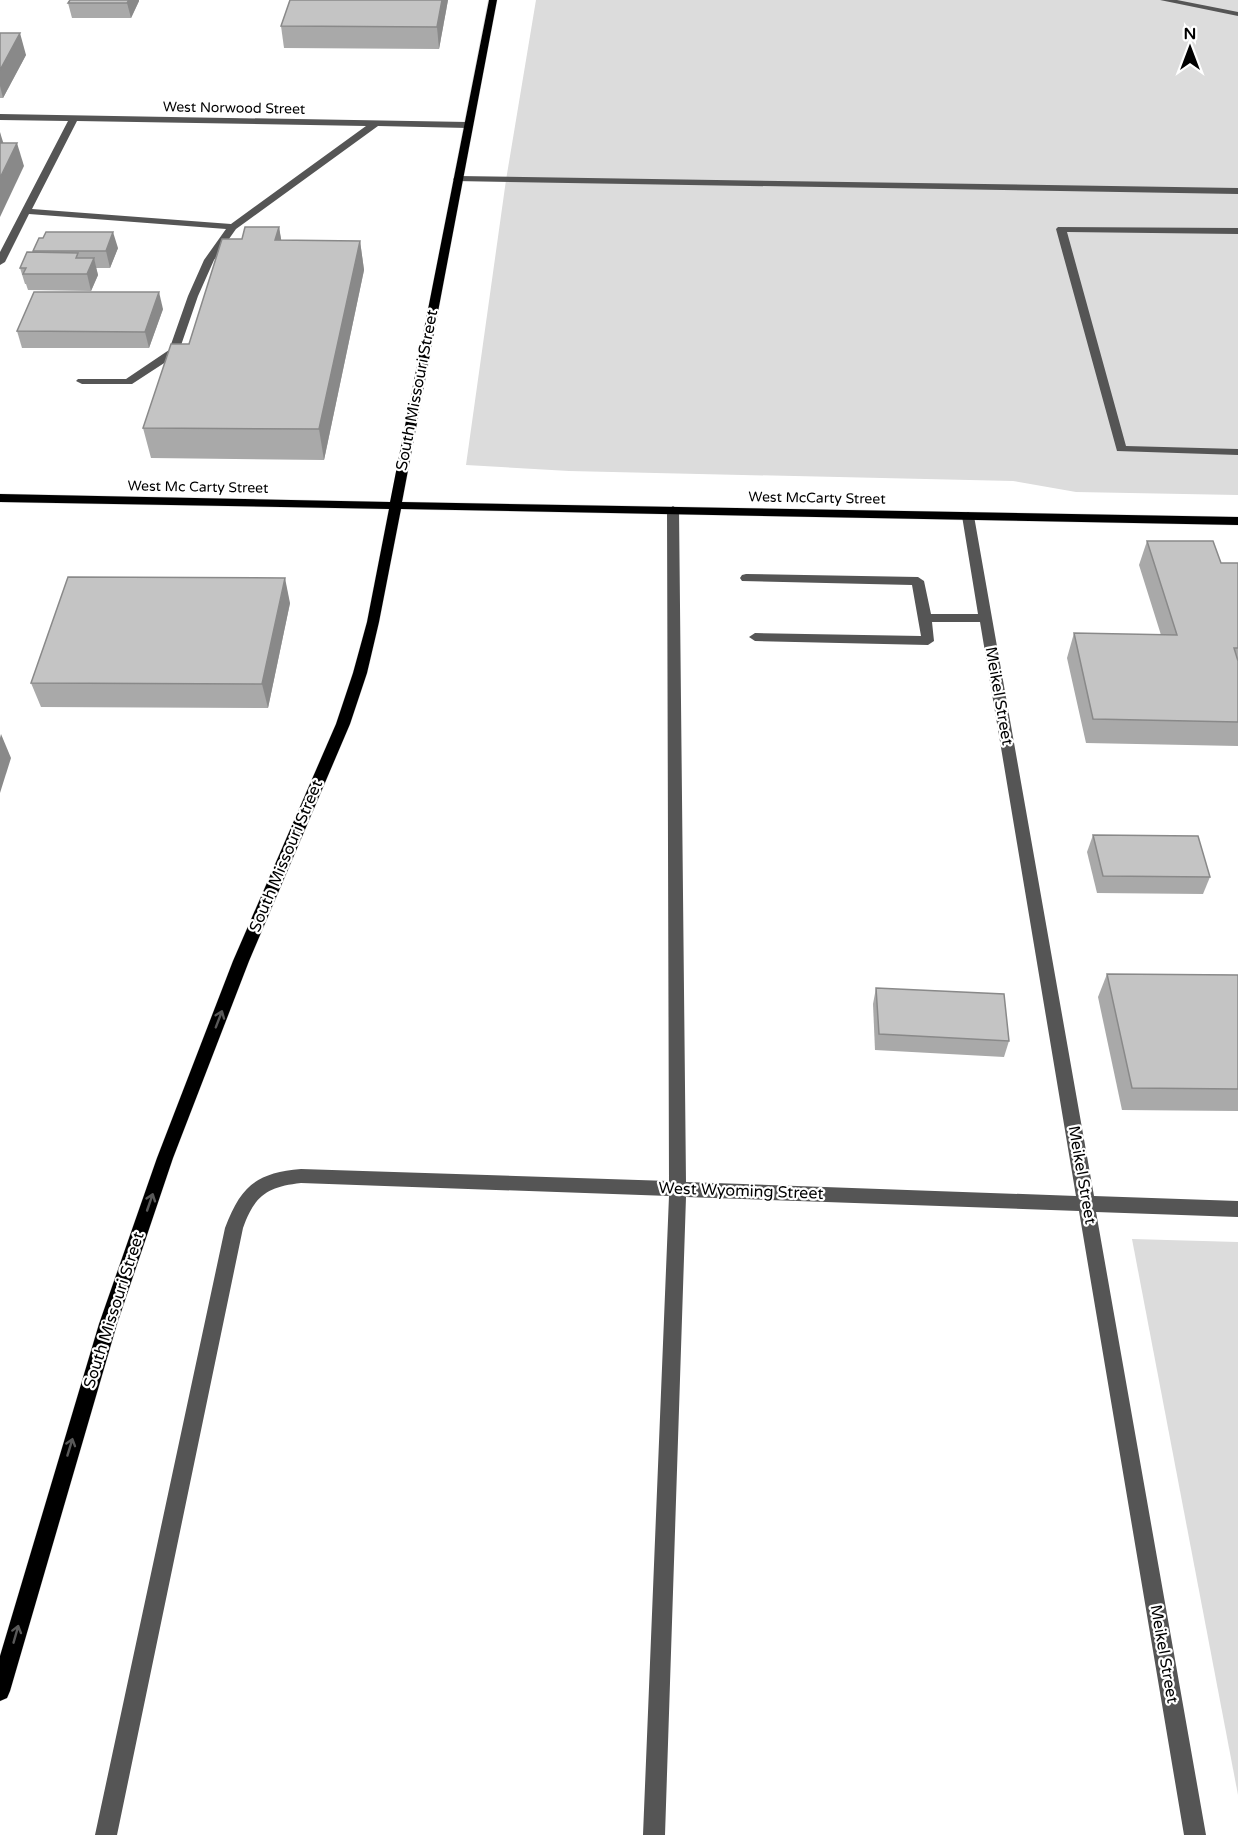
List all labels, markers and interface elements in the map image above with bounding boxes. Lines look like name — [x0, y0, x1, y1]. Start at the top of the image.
north arrow — [1160, 18, 1220, 78]
text: N — [1184, 24, 1196, 44]
street label: West Norwood Street — [163, 98, 306, 118]
street label: South Missouri Street — [392, 308, 442, 472]
street label: West Mc Carty Street — [127, 477, 269, 497]
street label: West McCarty Street — [748, 488, 886, 508]
street label: Meikel Street — [980, 645, 1018, 747]
street label: South Missouri Street — [245, 777, 327, 935]
one-way arrow — [214, 1010, 225, 1029]
street label: Meikel Street — [1063, 1124, 1101, 1226]
street label: West Wyoming Street — [658, 1178, 824, 1204]
one-way arrow — [146, 1193, 157, 1212]
street label: South Missouri Street — [79, 1229, 149, 1391]
one-way arrow — [65, 1438, 76, 1457]
street label: Meikel Street — [1145, 1603, 1183, 1705]
one-way arrow — [11, 1625, 22, 1644]

